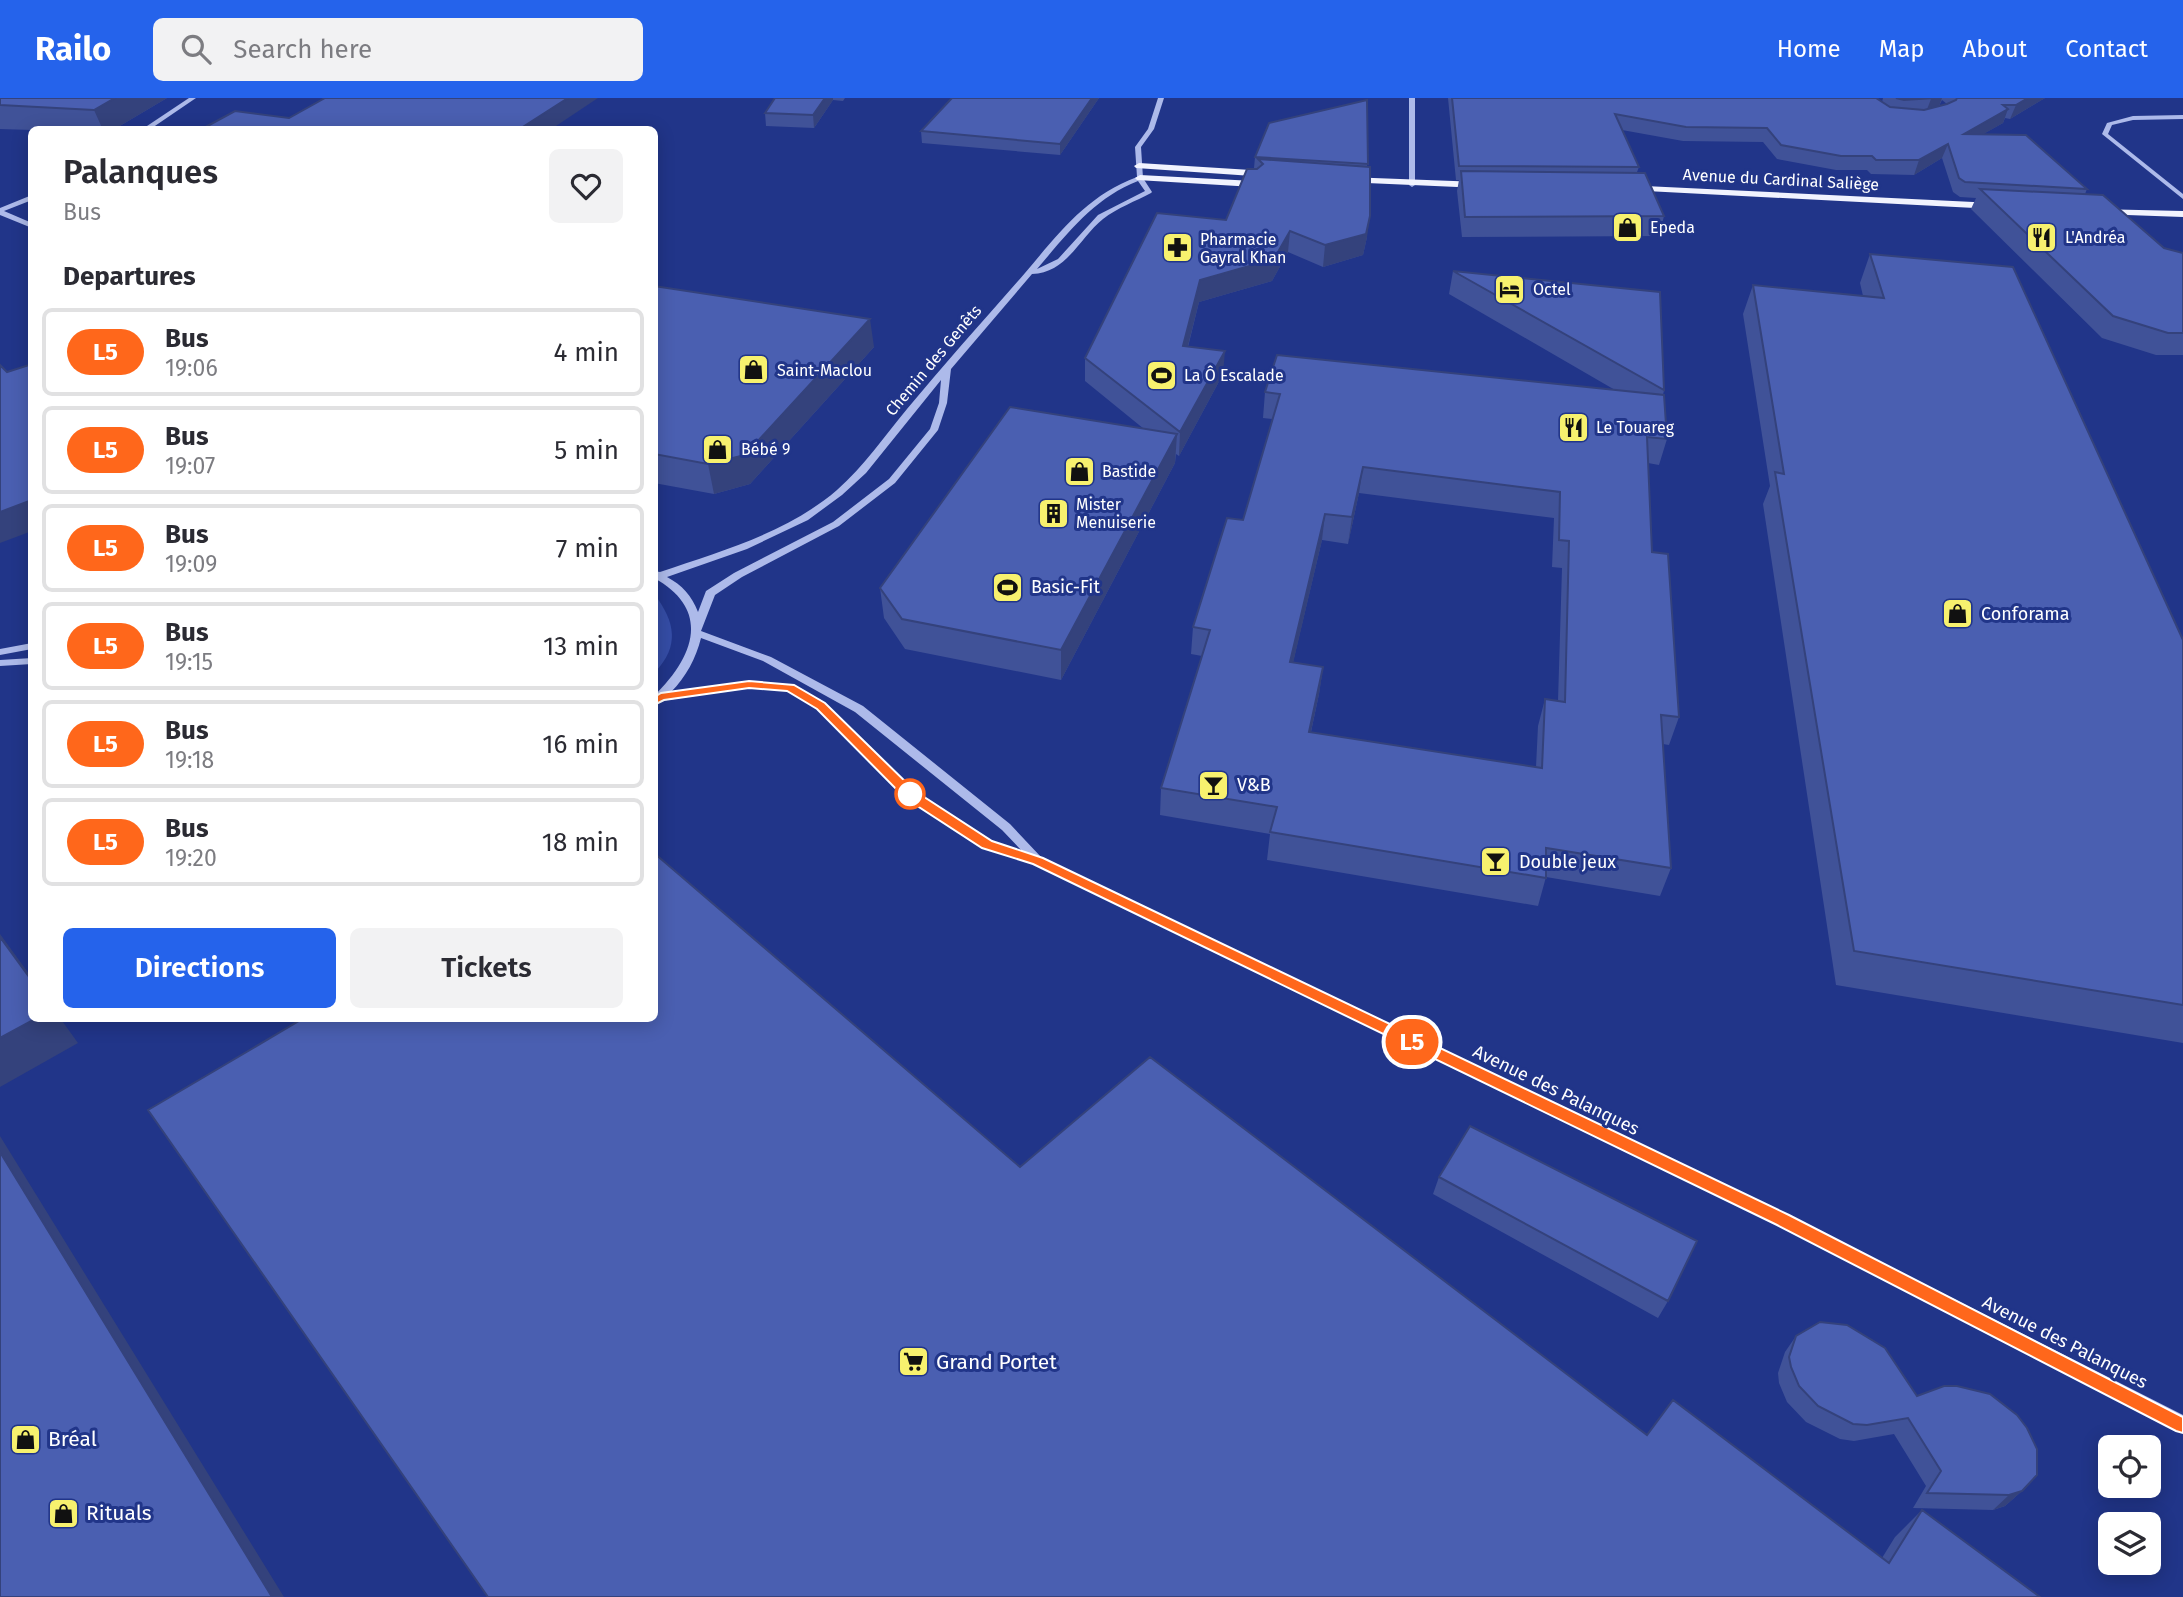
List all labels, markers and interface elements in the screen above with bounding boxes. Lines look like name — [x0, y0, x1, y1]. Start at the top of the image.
search box — [153, 18, 643, 81]
text: Railo — [35, 29, 111, 69]
icon: search — [177, 30, 215, 68]
text: Search here — [233, 34, 372, 65]
text: Home — [1777, 35, 1841, 63]
text: Map — [1879, 35, 1925, 63]
text: About — [1963, 35, 2027, 63]
text: Contact — [2065, 35, 2148, 63]
button: heart — [549, 149, 623, 223]
text: Palanques — [63, 152, 218, 192]
street label: Avenue du Cardinal Saliège — [1682, 165, 1880, 194]
text: Bus — [63, 198, 101, 226]
shop icon: Epeda — [1610, 210, 1644, 244]
place label: Epeda — [1650, 218, 1695, 237]
restaurant icon: L'Andréa — [2025, 220, 2059, 254]
place label: L'Andréa — [2065, 228, 2125, 247]
place label: Pharmacie Gayral Khan — [1200, 230, 1286, 267]
pharmacy icon: Pharmacie Gayral Khan — [1160, 231, 1194, 265]
text: Departures — [63, 261, 196, 292]
hotel icon: Octel — [1493, 272, 1527, 306]
place label: Octel — [1533, 280, 1571, 299]
street label: Chemin des Genêts — [881, 301, 985, 420]
text: Bus — [165, 323, 208, 354]
text: 4 min — [553, 337, 619, 368]
text: L5 — [93, 338, 118, 366]
shop icon: Saint-Maclou — [737, 353, 771, 387]
text: 19:06 — [165, 354, 218, 382]
sports icon: La Ô Escalade — [1144, 358, 1178, 392]
place label: Saint-Maclou — [777, 361, 872, 380]
place label: La Ô Escalade — [1184, 365, 1284, 385]
restaurant icon: Le Touareg — [1556, 410, 1590, 444]
place label: Le Touareg — [1596, 418, 1675, 437]
text: Bus — [165, 421, 208, 452]
shop icon: Bébé 9 — [701, 432, 735, 466]
text: 5 min — [554, 435, 619, 466]
text: L5 — [93, 436, 118, 464]
place label: Bébé 9 — [741, 440, 790, 459]
text: 19:07 — [165, 452, 215, 480]
shop icon: Bastide — [1062, 454, 1096, 488]
place label: Bastide — [1102, 462, 1156, 481]
place label: Mister Menuiserie — [1076, 495, 1156, 532]
building icon: Mister Menuiserie — [1036, 496, 1070, 530]
text: Bus — [165, 519, 208, 550]
text: 7 min — [556, 533, 619, 564]
text: L5 — [93, 534, 118, 562]
text: 19:09 — [165, 550, 217, 578]
sports icon: Basic-Fit — [991, 570, 1025, 604]
place label: Basic-Fit — [1031, 576, 1100, 598]
shop icon: Conforama — [1941, 597, 1975, 631]
place label: Conforama — [1981, 603, 2069, 625]
text: Bus — [165, 617, 208, 648]
text: 13 min — [543, 631, 619, 662]
text: L5 — [93, 632, 118, 660]
text: 19:15 — [165, 648, 213, 676]
text: Bus — [165, 715, 208, 746]
text: 16 min — [542, 729, 619, 760]
text: L5 — [93, 730, 118, 758]
text: 19:18 — [165, 746, 214, 774]
bar icon: V&B — [1197, 768, 1231, 802]
place label: V&B — [1237, 774, 1271, 796]
unlabelled marker — [895, 779, 925, 809]
text: Bus — [165, 813, 208, 844]
text: 18 min — [542, 827, 619, 858]
text: L5 — [93, 828, 118, 856]
text: 19:20 — [165, 844, 217, 872]
bar icon: Double jeux — [1479, 845, 1513, 879]
place label: Double jeux — [1519, 851, 1616, 873]
button: Directions — [63, 928, 336, 1008]
button: Tickets — [350, 928, 623, 1008]
line badge: L5 — [1380, 1019, 1444, 1065]
text: L5 — [1400, 1028, 1424, 1056]
street label: Avenue des Palanques — [1469, 1040, 1643, 1140]
street label: Avenue des Palanques — [1979, 1291, 2151, 1393]
supermarket icon: Grand Portet — [896, 1345, 930, 1379]
place label: Grand Portet — [936, 1349, 1057, 1375]
shop icon: Bréal — [8, 1422, 42, 1456]
place label: Bréal — [48, 1426, 97, 1452]
map controls — [2098, 1435, 2161, 1575]
button: locate — [2098, 1435, 2161, 1498]
shop icon: Rituals — [46, 1496, 80, 1530]
place label: Rituals — [86, 1500, 152, 1526]
button: layers — [2098, 1512, 2161, 1575]

